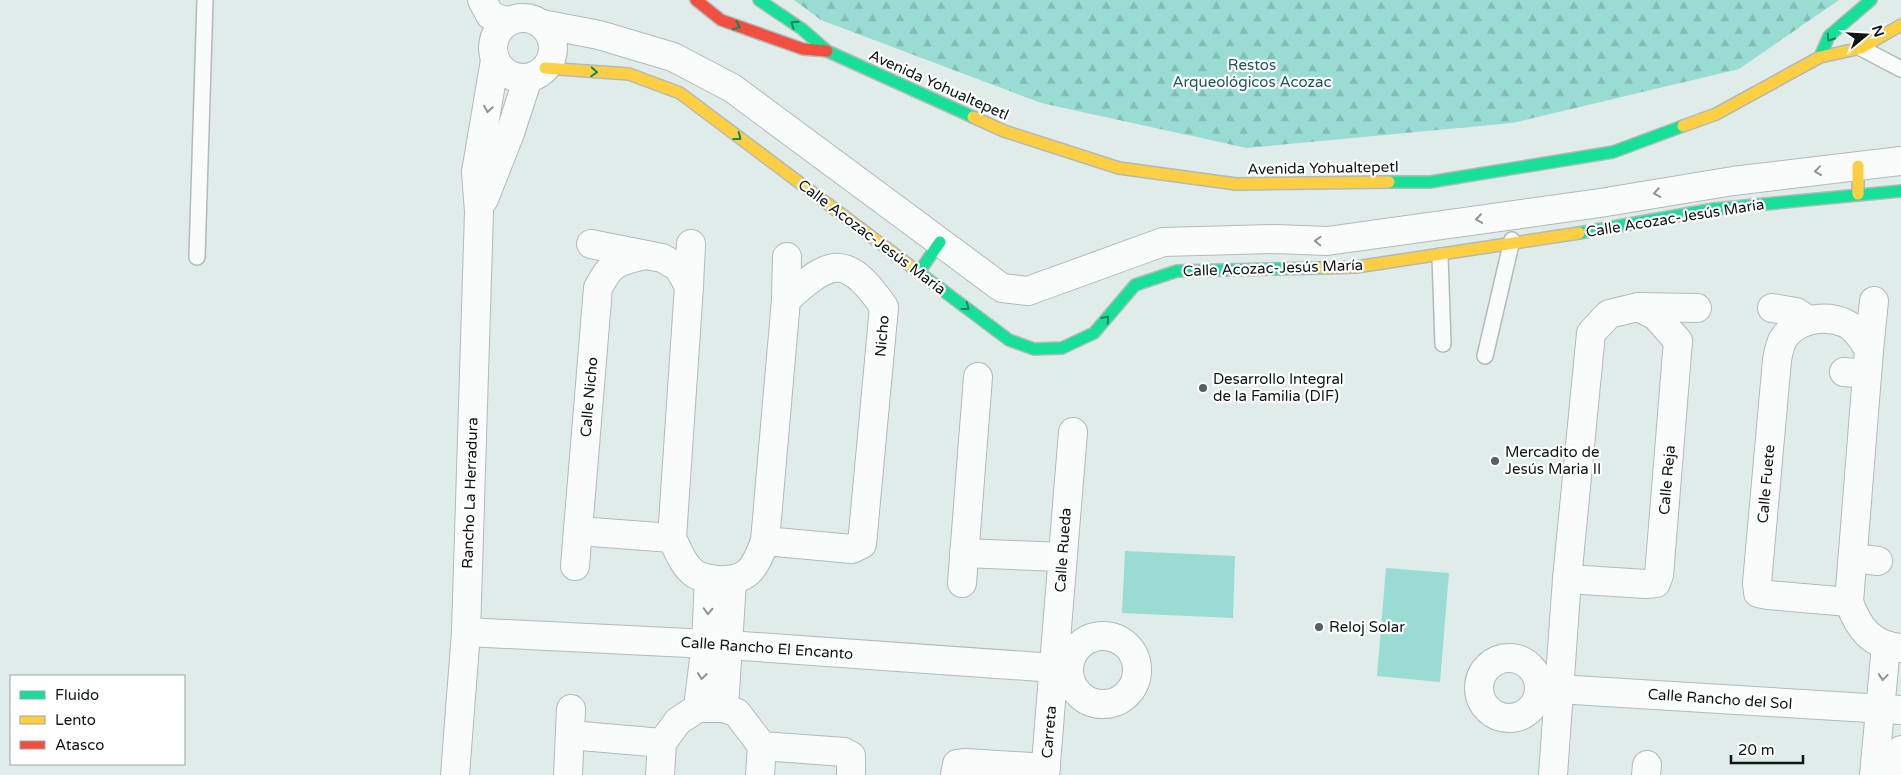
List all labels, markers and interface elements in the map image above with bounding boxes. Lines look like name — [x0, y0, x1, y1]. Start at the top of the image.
north arrow — [1841, 10, 1891, 60]
one-way arrow — [732, 19, 741, 30]
one-way arrow — [791, 21, 800, 30]
text: N — [1868, 23, 1888, 39]
one-way arrow — [1827, 32, 1836, 42]
street label: Avenida Yohualtepetl — [866, 46, 1012, 124]
park label: Restos Arqueológicos Acozac — [1172, 56, 1332, 91]
one-way arrow — [590, 67, 598, 78]
one-way arrow — [483, 104, 493, 113]
one-way arrow — [732, 131, 741, 139]
street label: Avenida Yohualtepetl — [1247, 158, 1399, 178]
one-way arrow — [1813, 165, 1821, 176]
street label: Calle Acozac-Jesús María — [795, 176, 949, 298]
one-way arrow — [1653, 188, 1661, 198]
street label: Calle Acozac-Jesús María — [1585, 195, 1765, 241]
one-way arrow — [1474, 213, 1482, 224]
one-way arrow — [1314, 235, 1322, 246]
street label: Calle Acozac-Jesús María — [1183, 256, 1363, 280]
one-way arrow — [960, 302, 969, 310]
street label: Nicho — [871, 314, 893, 358]
one-way arrow — [1101, 315, 1110, 324]
street label: Calle Nicho — [577, 356, 601, 438]
place label: Desarrollo Integral de la Familia (DIF) — [1213, 370, 1344, 405]
marker: Desarrollo Integral de la Familia (DIF) — [1197, 382, 1209, 394]
street label: Rancho La Herradura — [458, 417, 482, 569]
place label: Mercadito de Jesús Maria II — [1505, 443, 1601, 478]
street label: Calle Reja — [1655, 444, 1679, 516]
street label: Calle Fuete — [1754, 444, 1778, 524]
marker: Mercadito de Jesús Maria II — [1489, 455, 1501, 467]
street label: Calle Rueda — [1051, 507, 1075, 593]
one-way arrow — [702, 608, 713, 616]
place label: Reloj Solar — [1329, 618, 1405, 636]
marker: Reloj Solar — [1313, 621, 1325, 633]
street label: Calle Rancho El Encanto — [680, 633, 854, 663]
one-way arrow — [697, 672, 708, 680]
one-way arrow — [1878, 674, 1889, 682]
legend — [10, 675, 185, 765]
street label: Calle Rancho del Sol — [1647, 685, 1793, 713]
text: Fluido — [55, 686, 99, 704]
street label: Carreta — [1038, 705, 1060, 759]
text: Lento — [55, 711, 96, 729]
scale bar — [1731, 732, 1804, 764]
text: Atasco — [55, 736, 104, 754]
text: 20 m — [1738, 741, 1775, 759]

